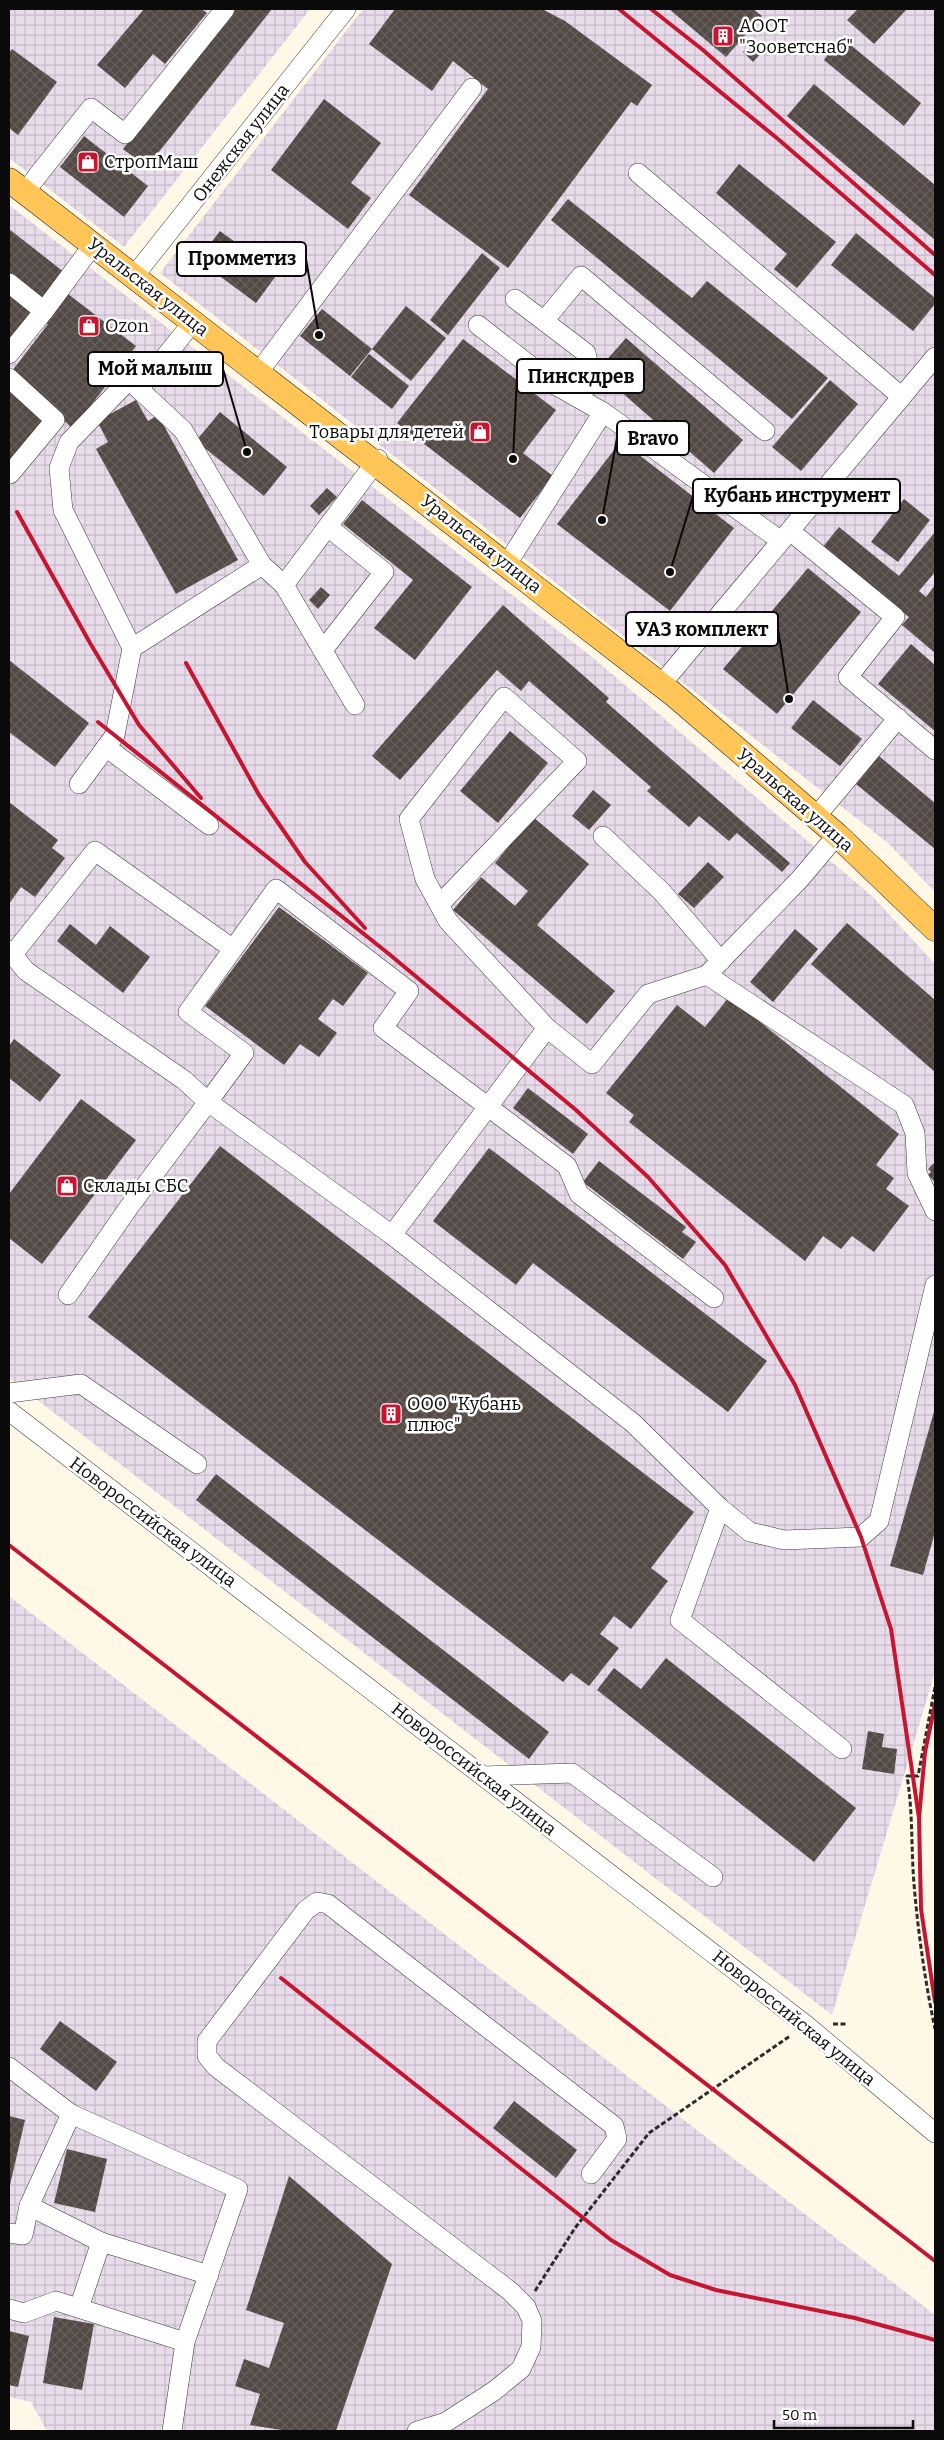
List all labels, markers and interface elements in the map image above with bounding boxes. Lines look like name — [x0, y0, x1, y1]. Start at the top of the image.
place label: АООТ "Зооветснаб" — [739, 15, 853, 58]
building icon: АООТ "Зооветснаб" — [711, 24, 735, 48]
street label: Онежская улица — [188, 79, 294, 207]
shop icon: СтропМаш — [76, 150, 100, 174]
place label: СтропМаш — [104, 151, 199, 173]
street label: Уральская улица — [83, 233, 213, 341]
callout: Промметиз — [177, 242, 306, 276]
text: Промметиз — [188, 247, 296, 270]
shop icon: Ozon — [77, 314, 101, 338]
place label: Ozon — [105, 315, 149, 337]
callout: Мой малыш — [88, 352, 223, 386]
text: Мой малыш — [98, 357, 213, 380]
callout: Пинскдрев — [517, 359, 644, 393]
text: Пинскдрев — [528, 365, 634, 388]
shop icon: Товары для детей — [468, 420, 492, 444]
place label: Товары для детей — [309, 421, 464, 443]
callout: Bravo — [617, 421, 689, 455]
text: Bravo — [627, 427, 679, 450]
callout: Кубань инструмент — [693, 479, 900, 513]
text: Кубань инструмент — [704, 484, 891, 507]
street label: Уральская улица — [416, 490, 546, 598]
callout: УАЗ комплект — [626, 612, 778, 646]
text: УАЗ комплект — [636, 618, 769, 641]
street label: Уральская улица — [732, 743, 858, 857]
shop icon: Склады СБС — [55, 1174, 79, 1198]
place label: Склады СБС — [83, 1175, 188, 1197]
place label: ООО "Кубань плюс" — [407, 1393, 521, 1436]
building icon: ООО "Кубань плюс" — [379, 1402, 403, 1426]
street label: Новороссийская улица — [65, 1452, 241, 1592]
street label: Новороссийская улица — [387, 1698, 561, 1840]
street label: Новороссийская улица — [708, 1946, 880, 2091]
scale bar — [774, 2398, 913, 2430]
text: 50 m — [782, 2406, 818, 2424]

